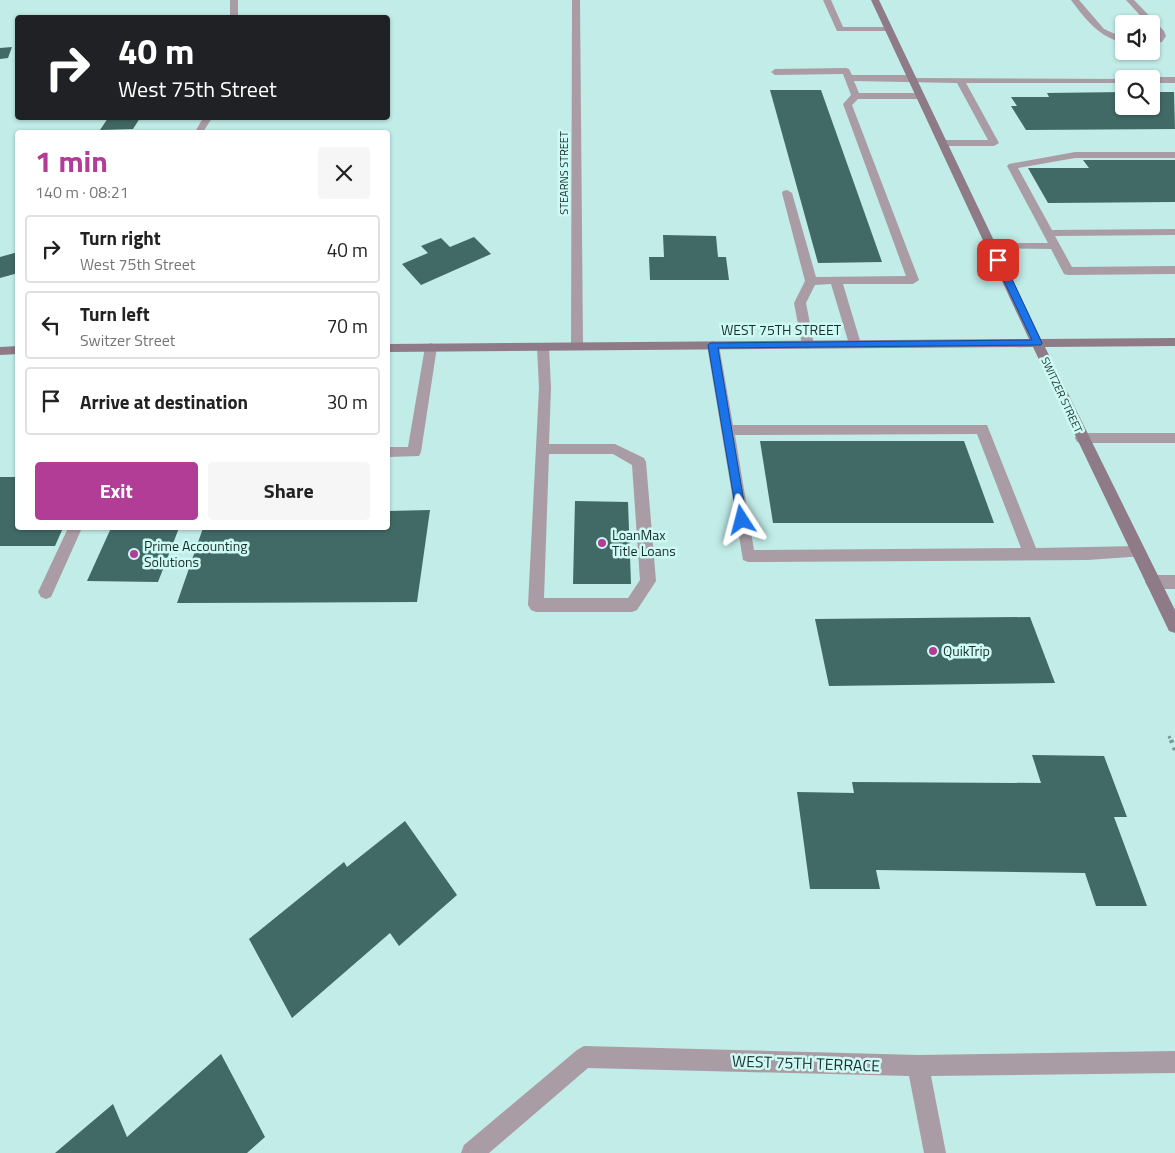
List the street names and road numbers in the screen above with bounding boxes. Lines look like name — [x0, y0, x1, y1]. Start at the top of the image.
street label: STEARNS STREET — [556, 131, 572, 215]
street label: WEST 75TH STREET — [721, 319, 842, 340]
street label: SWITZER STREET — [1037, 355, 1087, 436]
street label: WEST 75TH TERRACE — [732, 1048, 881, 1078]

